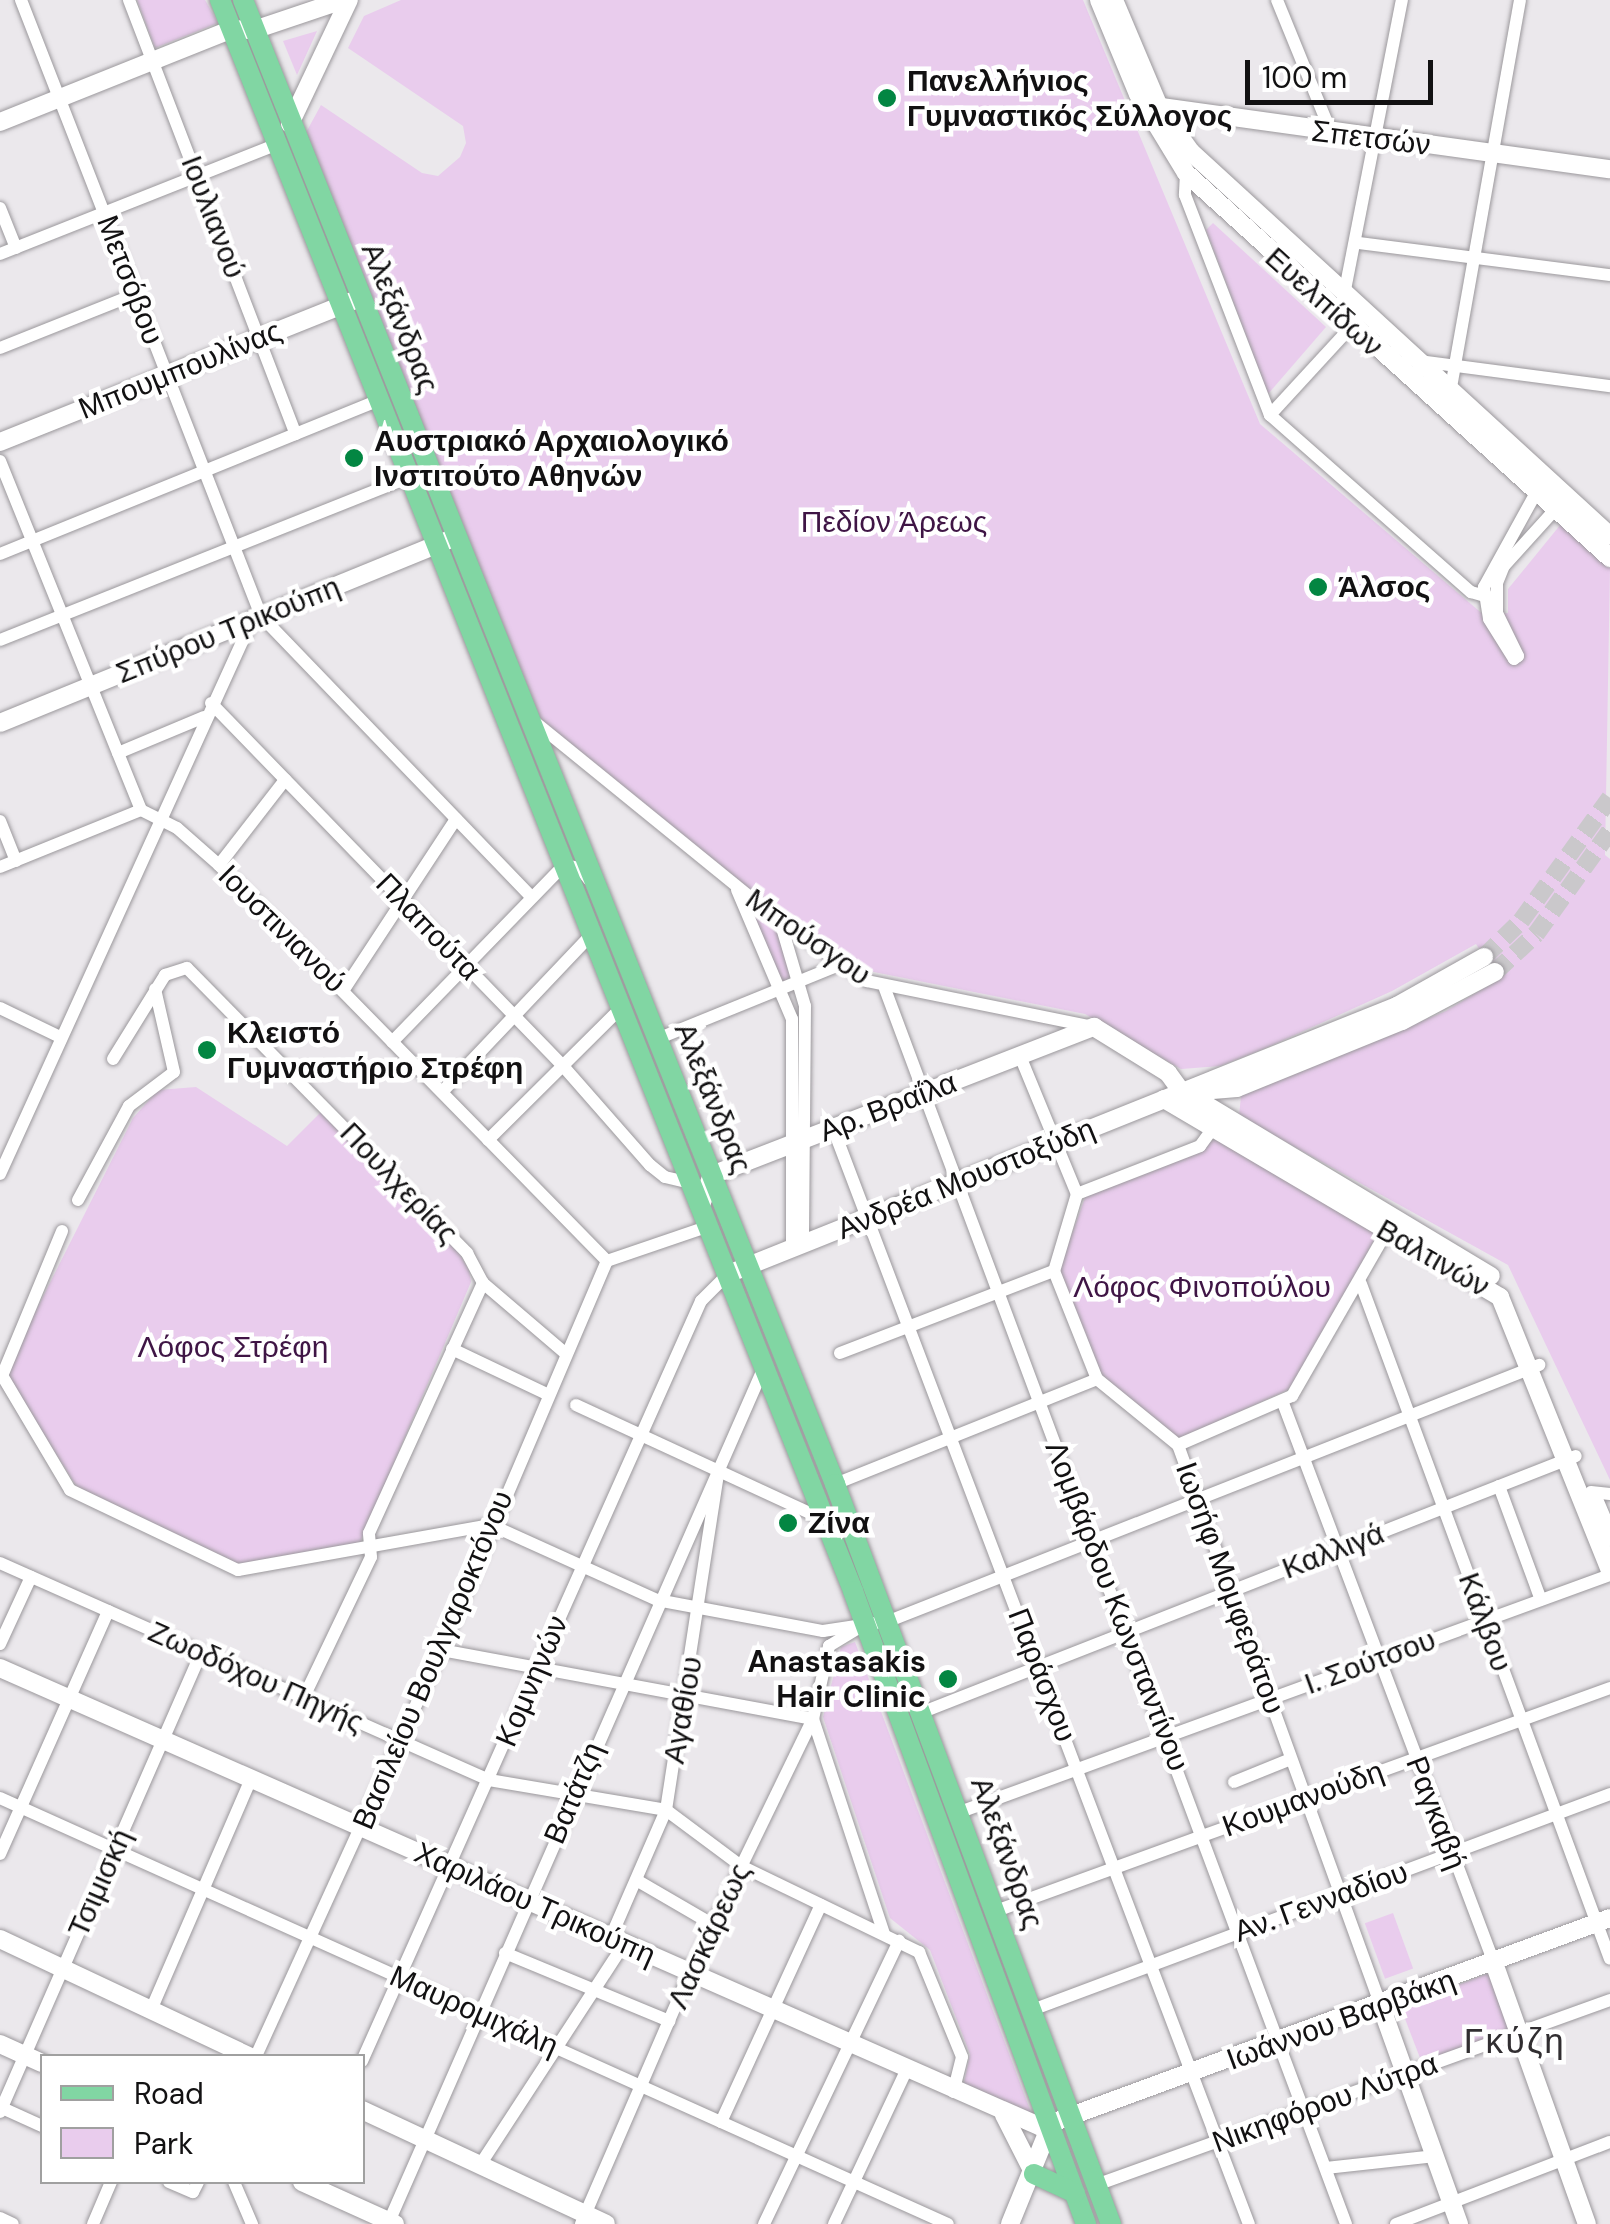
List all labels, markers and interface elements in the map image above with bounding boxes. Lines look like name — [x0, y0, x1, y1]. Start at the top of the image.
scale bar — [1250, 40, 1438, 102]
text: 100 m — [1262, 58, 1347, 97]
place label: Πανελλήνιος Γυμναστικός Σύλλογος — [907, 63, 1232, 134]
marker: Πανελλήνιος Γυμναστικός Σύλλογος — [876, 87, 898, 109]
street label: Σπετσών — [1309, 113, 1433, 163]
street label: Ιουλιανού — [173, 151, 253, 283]
street label: Μετσόβου — [89, 210, 171, 350]
street label: Αλεξάνδρας — [354, 238, 446, 398]
street label: Ευελπίδων — [1258, 240, 1390, 364]
street label: Μπουμπουλίνας — [73, 313, 287, 427]
place label: Αυστριακό Αρχαιολογικό Ινστιτούτο Αθηνών — [374, 423, 729, 494]
marker: Αυστριακό Αρχαιολογικό Ινστιτούτο Αθηνών — [343, 447, 365, 469]
park label: Πεδίον Άρεως — [801, 504, 987, 540]
street label: Σπύρου Τρικούπη — [111, 569, 345, 691]
place label: Άλσος — [1338, 569, 1430, 605]
marker: Άλσος — [1307, 576, 1329, 598]
street label: Ιουστινιανού — [211, 858, 353, 1000]
street label: Πλαπούτα — [368, 866, 488, 988]
street label: Μπούσγου — [739, 881, 877, 993]
place label: Κλειστό Γυμναστήριο Στρέφη — [227, 1015, 523, 1086]
street label: Αλεξάνδρας — [667, 1018, 759, 1178]
marker: Κλειστό Γυμναστήριο Στρέφη — [196, 1039, 218, 1061]
street label: Αρ. Βραΐλα — [814, 1064, 962, 1150]
street label: Ανδρέα Μουστοξύδη — [832, 1111, 1100, 1247]
street label: Πουλχερίας — [332, 1115, 466, 1251]
street label: Βαλτινών — [1370, 1211, 1496, 1305]
park label: Λόφος Φινοπούλου — [1073, 1269, 1331, 1305]
park label: Λόφος Στρέφη — [138, 1329, 328, 1365]
street label: Λομβάρδου Κωνσταντίνου — [1037, 1436, 1197, 1776]
street label: Ιωσήφ Μομφεράτου — [1168, 1457, 1292, 1719]
street label: Βασιλείου Βουλγαροκτόνου — [345, 1485, 521, 1835]
place label: Ζίνα — [808, 1505, 870, 1541]
marker: Ζίνα — [777, 1512, 799, 1534]
street label: Καλλιγά — [1277, 1515, 1389, 1587]
street label: Κάλβου — [1451, 1568, 1519, 1676]
street label: Παράσχου — [1000, 1603, 1084, 1747]
street label: Κομνηνών — [488, 1610, 576, 1752]
street label: Ζωοδόχου Πηγής — [143, 1613, 369, 1741]
street label: Ι. Σούτσου — [1300, 1622, 1440, 1702]
place label: Anastasakis Hair Clinic — [747, 1644, 926, 1714]
street label: Αγαθίου — [656, 1654, 710, 1766]
marker: Anastasakis Hair Clinic — [935, 1666, 961, 1692]
street label: Βατάτζη — [537, 1737, 611, 1849]
street label: Ραγκαβή — [1398, 1751, 1474, 1875]
street label: Κουμανούδη — [1218, 1753, 1388, 1845]
street label: Αλεξάνδρας — [963, 1772, 1051, 1934]
street label: Τσιμισκή — [60, 1823, 140, 1943]
street label: Χαριλάου Τρικούπη — [409, 1835, 661, 1973]
street label: Αν. Γενναδίου — [1229, 1854, 1413, 1950]
street label: Λασκάρεως — [660, 1858, 758, 2014]
street label: Μαυρομιχάλη — [384, 1958, 564, 2064]
street label: Ιωάννου Βαρβάκη — [1222, 1962, 1460, 2078]
district label: Γκύζη — [1464, 2020, 1566, 2062]
street label: Νικηφόρου Λύτρα — [1207, 2046, 1443, 2160]
legend — [40, 2054, 365, 2184]
text: Road — [134, 2074, 204, 2113]
text: Park — [134, 2124, 193, 2163]

